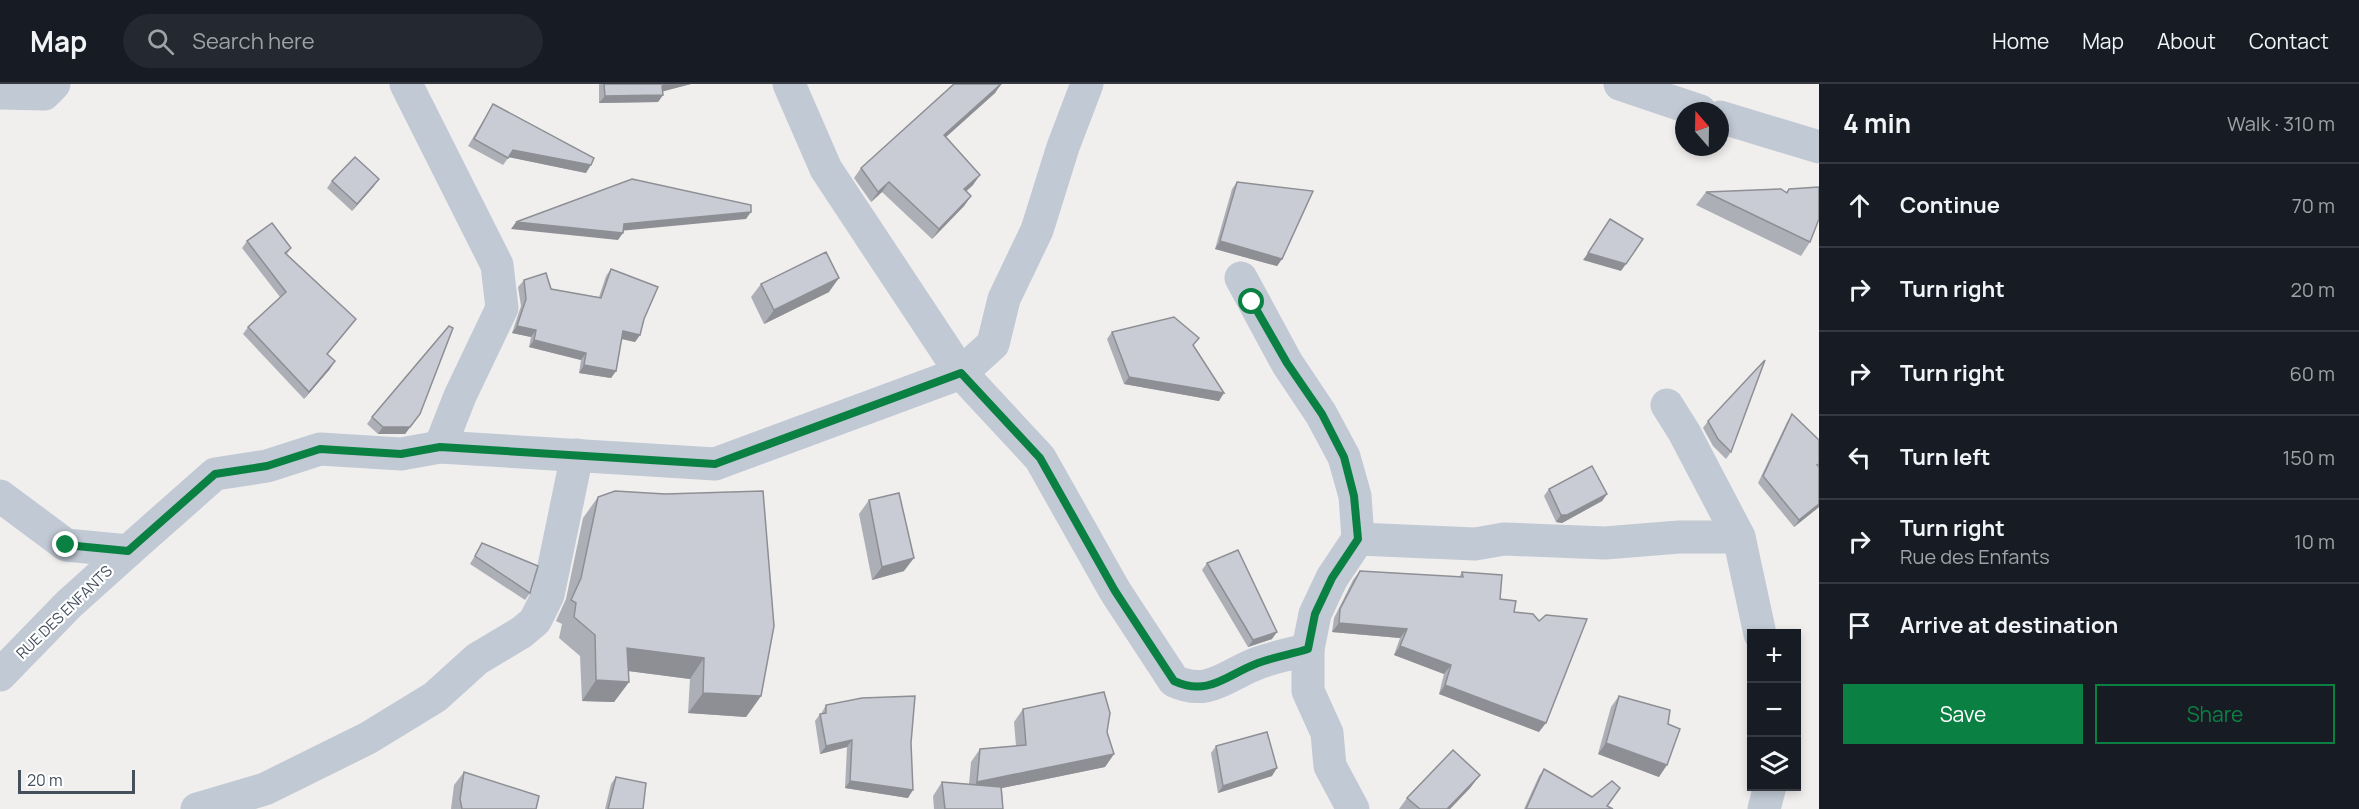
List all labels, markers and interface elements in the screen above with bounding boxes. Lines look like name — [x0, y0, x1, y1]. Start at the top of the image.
search box — [123, 14, 543, 68]
text: Map — [30, 22, 87, 60]
icon: search — [144, 25, 177, 58]
text: Search here — [192, 26, 315, 56]
text: Home — [1992, 27, 2049, 55]
text: Map — [2082, 27, 2124, 55]
text: About — [2157, 27, 2216, 55]
text: Contact — [2249, 27, 2329, 55]
north arrow — [1675, 102, 1729, 156]
text: 4 min — [1843, 105, 1911, 141]
text: Walk · 310 m — [2227, 110, 2335, 137]
icon: ahead — [1843, 189, 1876, 222]
text: Continue — [1900, 190, 2000, 220]
text: 70 m — [2292, 192, 2335, 219]
icon: right — [1843, 273, 1876, 306]
text: Turn right — [1900, 274, 2005, 304]
text: 20 m — [2290, 276, 2335, 303]
route start — [1238, 288, 1264, 314]
icon: right — [1843, 357, 1876, 390]
text: Turn right — [1900, 358, 2005, 388]
text: 60 m — [2289, 360, 2335, 387]
icon: left — [1843, 441, 1876, 474]
text: Turn left — [1900, 442, 1990, 472]
text: 150 m — [2282, 444, 2335, 471]
text: Turn right — [1900, 513, 2005, 543]
icon: right — [1843, 525, 1876, 558]
text: 10 m — [2294, 528, 2335, 555]
route end — [52, 531, 78, 557]
text: Rue des Enfants — [1900, 543, 2050, 570]
street label: RUE DES ENFANTS — [11, 561, 117, 663]
icon: arrive — [1843, 609, 1876, 642]
text: Arrive at destination — [1900, 610, 2118, 640]
map controls — [1747, 629, 1801, 791]
button: + — [1747, 629, 1801, 683]
button: − — [1747, 683, 1801, 737]
button: Save — [1843, 684, 2083, 744]
button: Share — [2095, 684, 2335, 744]
button: layers — [1747, 737, 1801, 791]
scale bar — [18, 767, 135, 794]
text: 20 m — [27, 769, 63, 791]

